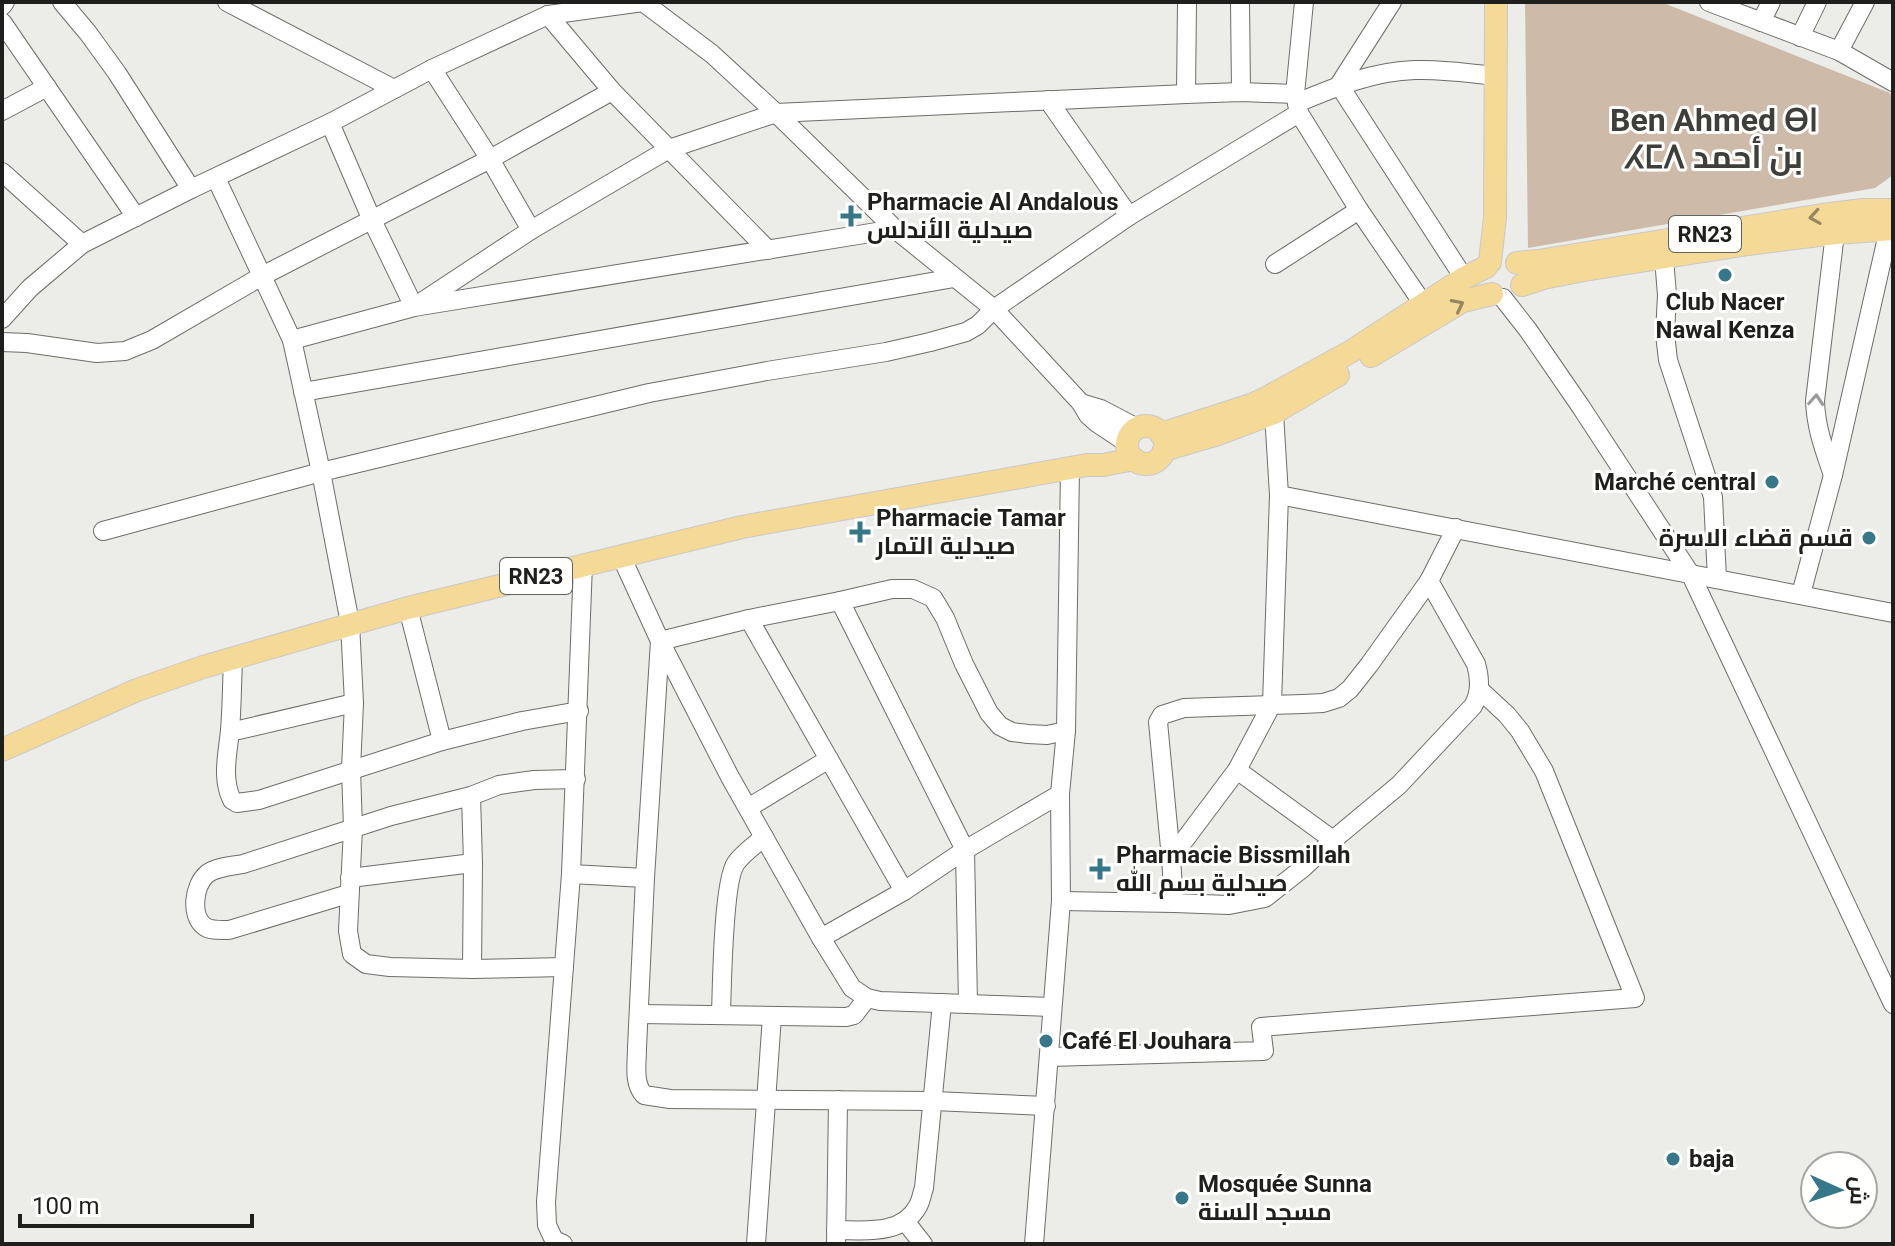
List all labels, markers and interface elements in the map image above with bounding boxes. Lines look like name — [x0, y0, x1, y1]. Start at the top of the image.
district label: Ben Ahmed ⴱⵏ ⵃⵎⴷ بن أحمد — [1610, 101, 1818, 176]
place label: Pharmacie Al Andalous صيدلية الأندلس — [867, 188, 1119, 244]
marker: Pharmacie Al Andalous صيدلية الأندلس — [842, 207, 860, 225]
one-way arrow — [1809, 207, 1822, 224]
road number: RN23 — [1669, 216, 1741, 252]
marker: Club Nacer Nawal Kenza — [1716, 266, 1734, 284]
place label: Club Nacer Nawal Kenza — [1656, 288, 1795, 344]
one-way arrow — [1450, 299, 1464, 315]
one-way arrow — [1807, 393, 1824, 406]
place label: Marché central — [1594, 468, 1756, 496]
marker: Marché central — [1763, 473, 1781, 491]
place label: Pharmacie Tamar صيدلية التمار — [875, 504, 1066, 560]
marker: Pharmacie Tamar صيدلية التمار — [851, 523, 869, 541]
place label: قسم قضاء الاسرة — [1659, 524, 1853, 554]
marker: قسم قضاء الاسرة — [1860, 529, 1878, 547]
road number: RN23 — [500, 558, 572, 594]
place label: Pharmacie Bissmillah صيدلية بسم الله — [1116, 841, 1350, 899]
marker: Pharmacie Bissmillah صيدلية بسم الله — [1091, 860, 1109, 878]
place label: Café El Jouhara — [1062, 1027, 1232, 1055]
marker: Café El Jouhara — [1037, 1032, 1055, 1050]
place label: baja — [1689, 1145, 1735, 1173]
marker: baja — [1664, 1150, 1682, 1168]
north arrow — [1799, 1150, 1879, 1230]
place label: Mosquée Sunna مسجد السنة — [1198, 1170, 1372, 1226]
text: ش — [1844, 1176, 1872, 1206]
scale bar — [20, 1178, 252, 1228]
marker: Mosquée Sunna مسجد السنة — [1173, 1189, 1191, 1207]
text: 100 m — [32, 1192, 99, 1220]

